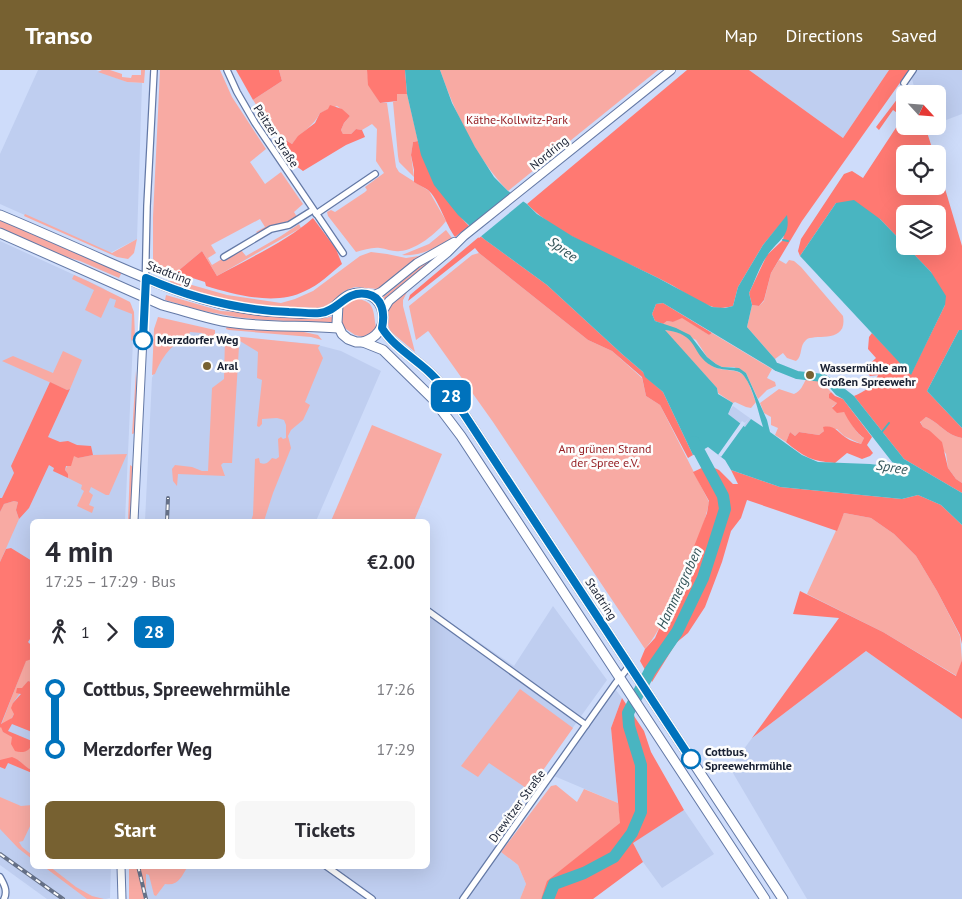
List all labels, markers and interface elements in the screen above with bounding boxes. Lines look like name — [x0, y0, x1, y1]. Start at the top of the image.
text: Transo — [25, 20, 93, 51]
text: Map — [725, 24, 757, 47]
text: Directions — [785, 24, 863, 47]
text: Saved — [891, 24, 937, 47]
north arrow — [896, 85, 946, 135]
map controls — [896, 85, 946, 255]
street label: Peitzer Straße — [251, 101, 302, 170]
park label: Käthe-Kollwitz-Park — [466, 112, 568, 127]
street label: Nordring — [526, 133, 571, 173]
button: locate — [896, 145, 946, 195]
button: layers — [896, 205, 946, 255]
water label: Spree — [545, 232, 582, 266]
street label: Stadtring — [144, 257, 194, 288]
marker: Merzdorfer Weg — [133, 330, 153, 350]
place label: Merzdorfer Weg — [157, 332, 239, 347]
place label: Aral — [217, 358, 238, 373]
marker: Aral — [201, 360, 213, 372]
place label: Wassermühle am Großen Spreewehr — [820, 360, 917, 389]
marker: Wassermühle am Großen Spreewehr — [804, 369, 816, 381]
line badge: 28 — [428, 380, 474, 412]
text: 28 — [441, 384, 461, 407]
park label: Am grünen Strand der Spree e.V. — [559, 441, 651, 470]
water label: Spree — [875, 456, 910, 478]
text: 4 min — [45, 533, 113, 570]
water label: Hammergraben — [652, 544, 706, 632]
text: €2.00 — [367, 550, 415, 574]
text: 17:25 – 17:29 · Bus — [45, 571, 176, 591]
street label: Stadtring — [582, 575, 621, 623]
icon: walk — [45, 618, 73, 646]
icon: forward — [98, 618, 126, 646]
text: 28 — [144, 620, 164, 643]
text: 1 — [81, 622, 90, 642]
text: Cottbus, Spreewehrmühle — [83, 677, 290, 701]
text: 17:26 — [377, 679, 415, 699]
text: Merzdorfer Weg — [83, 737, 212, 761]
text: 17:29 — [377, 739, 415, 759]
place label: Cottbus, Spreewehrmühle — [705, 744, 792, 773]
marker: Cottbus, Spreewehrmühle — [681, 749, 701, 769]
street label: Drewitzer Straße — [485, 766, 548, 845]
button: Start — [45, 801, 225, 859]
button: Tickets — [235, 801, 415, 859]

